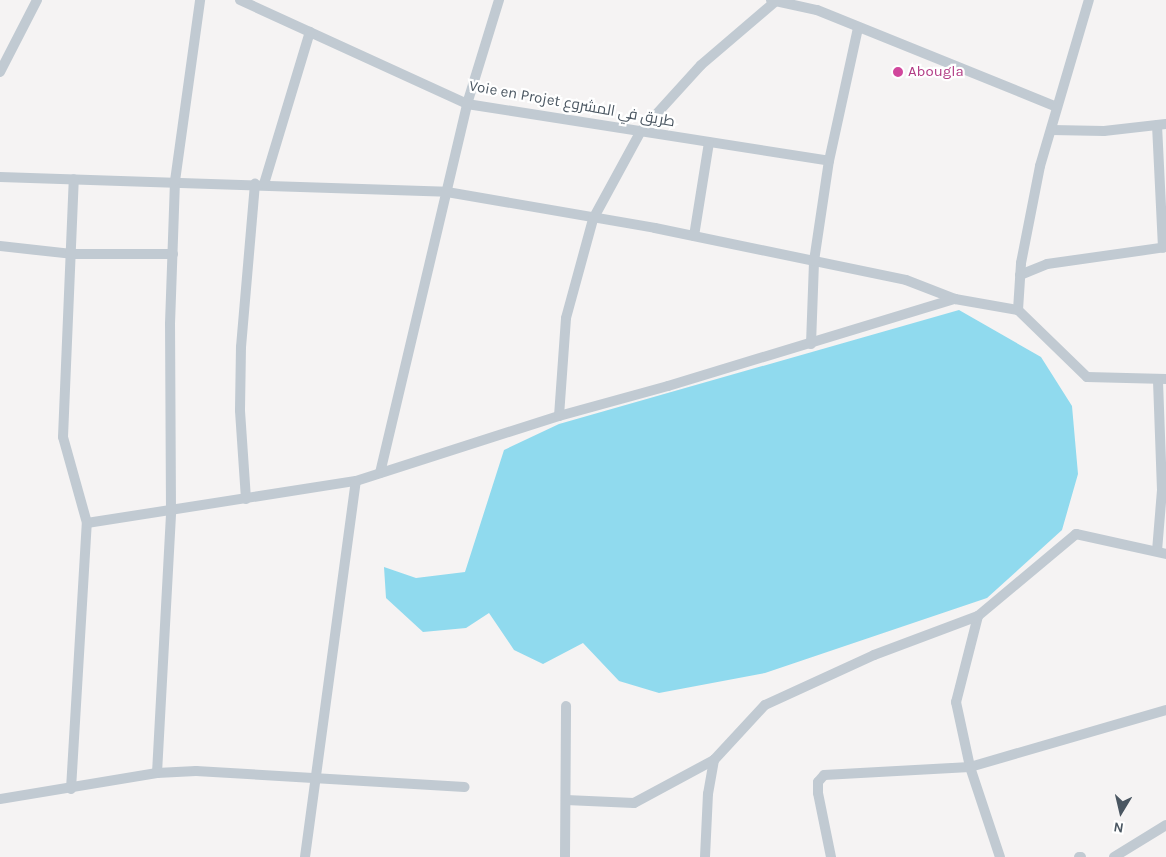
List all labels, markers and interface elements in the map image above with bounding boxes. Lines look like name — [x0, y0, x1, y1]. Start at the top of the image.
place label: Abougla — [908, 63, 964, 81]
marker: Abougla — [892, 66, 904, 78]
street label: Voie en Projet طريق في المشروع — [468, 77, 676, 131]
north arrow — [1096, 787, 1146, 837]
text: N — [1112, 818, 1125, 836]

